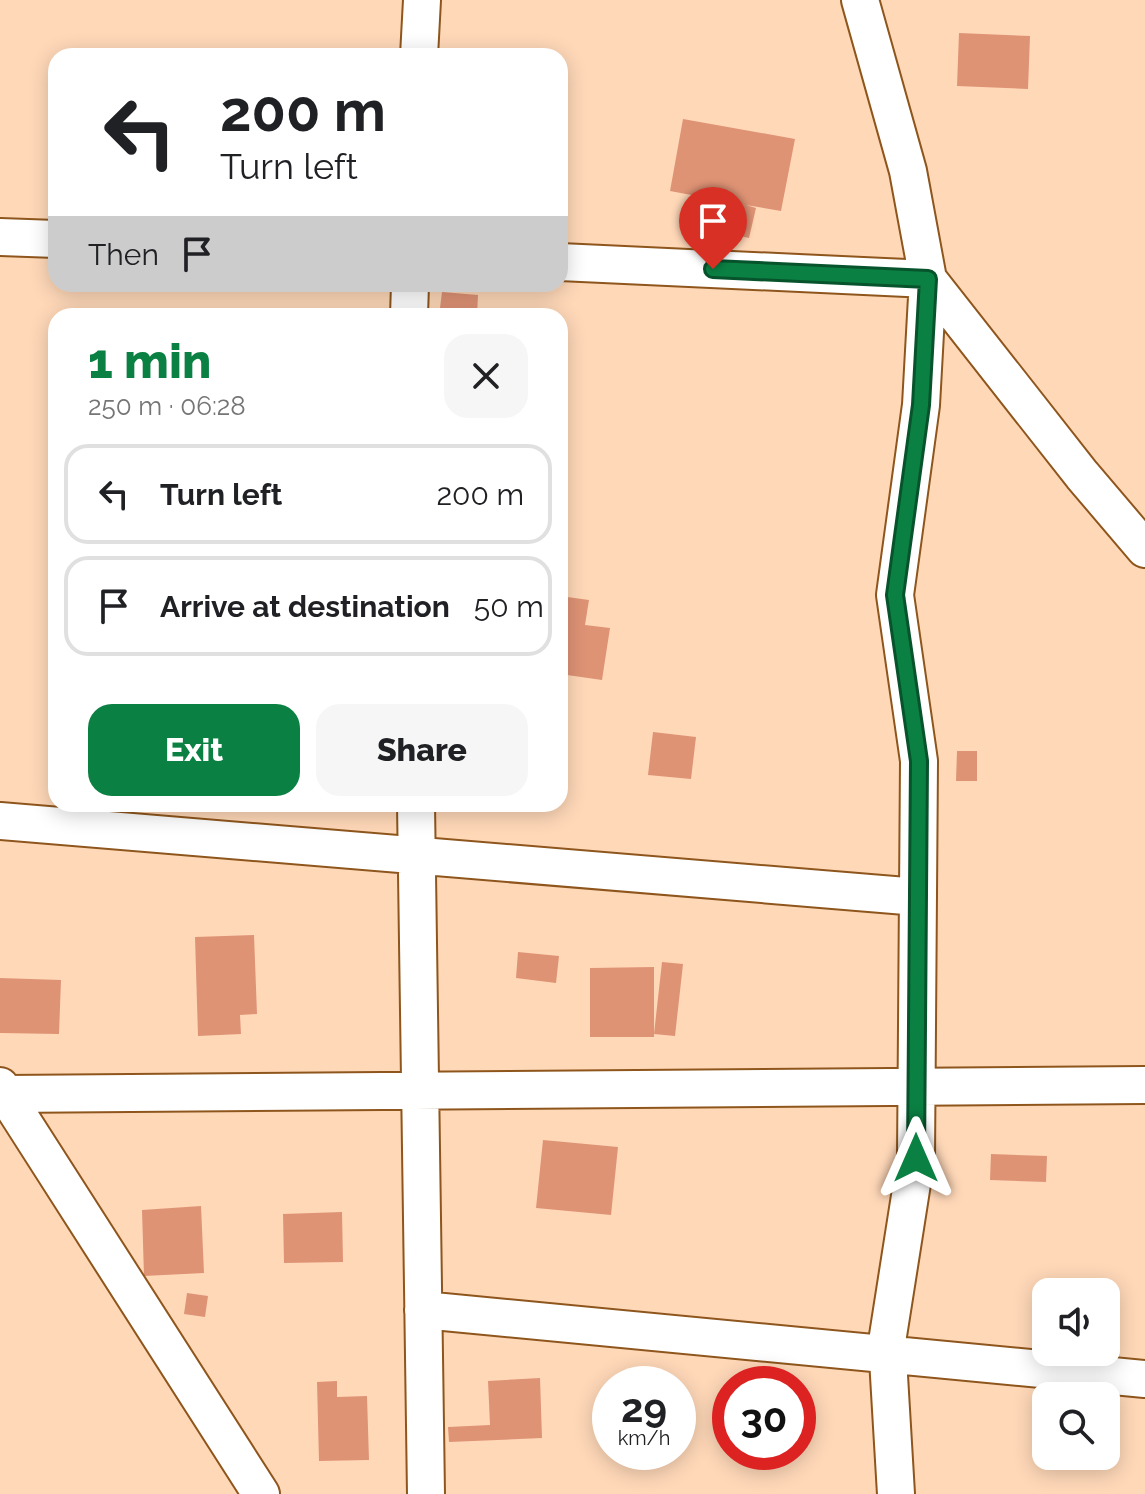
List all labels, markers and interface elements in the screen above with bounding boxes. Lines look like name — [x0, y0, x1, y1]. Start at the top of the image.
text: 200 m — [220, 78, 386, 144]
icon: left — [88, 80, 192, 184]
text: Turn left — [220, 145, 358, 187]
pin — [679, 187, 747, 269]
icon: arrive — [691, 199, 735, 243]
icon: arrive — [175, 232, 219, 276]
text: Then — [88, 237, 159, 272]
text: 1 min — [88, 333, 211, 389]
button: close — [444, 334, 528, 418]
text: 250 m · 06:28 — [88, 391, 246, 421]
icon: left — [92, 472, 136, 516]
text: Turn left — [160, 477, 282, 512]
text: 200 m — [436, 477, 524, 512]
icon: arrive — [92, 584, 136, 628]
text: Arrive at destination — [160, 589, 450, 624]
text: 50 m — [474, 589, 544, 624]
button: Exit — [88, 704, 300, 796]
button: Share — [316, 704, 528, 796]
position arrow — [874, 1116, 958, 1200]
map controls — [1032, 1278, 1120, 1470]
button: sound — [1032, 1278, 1120, 1366]
speed limit sign: 30 — [712, 1366, 816, 1470]
button: search — [1032, 1382, 1120, 1470]
text: 29 — [621, 1384, 667, 1431]
text: km/h — [618, 1426, 670, 1450]

